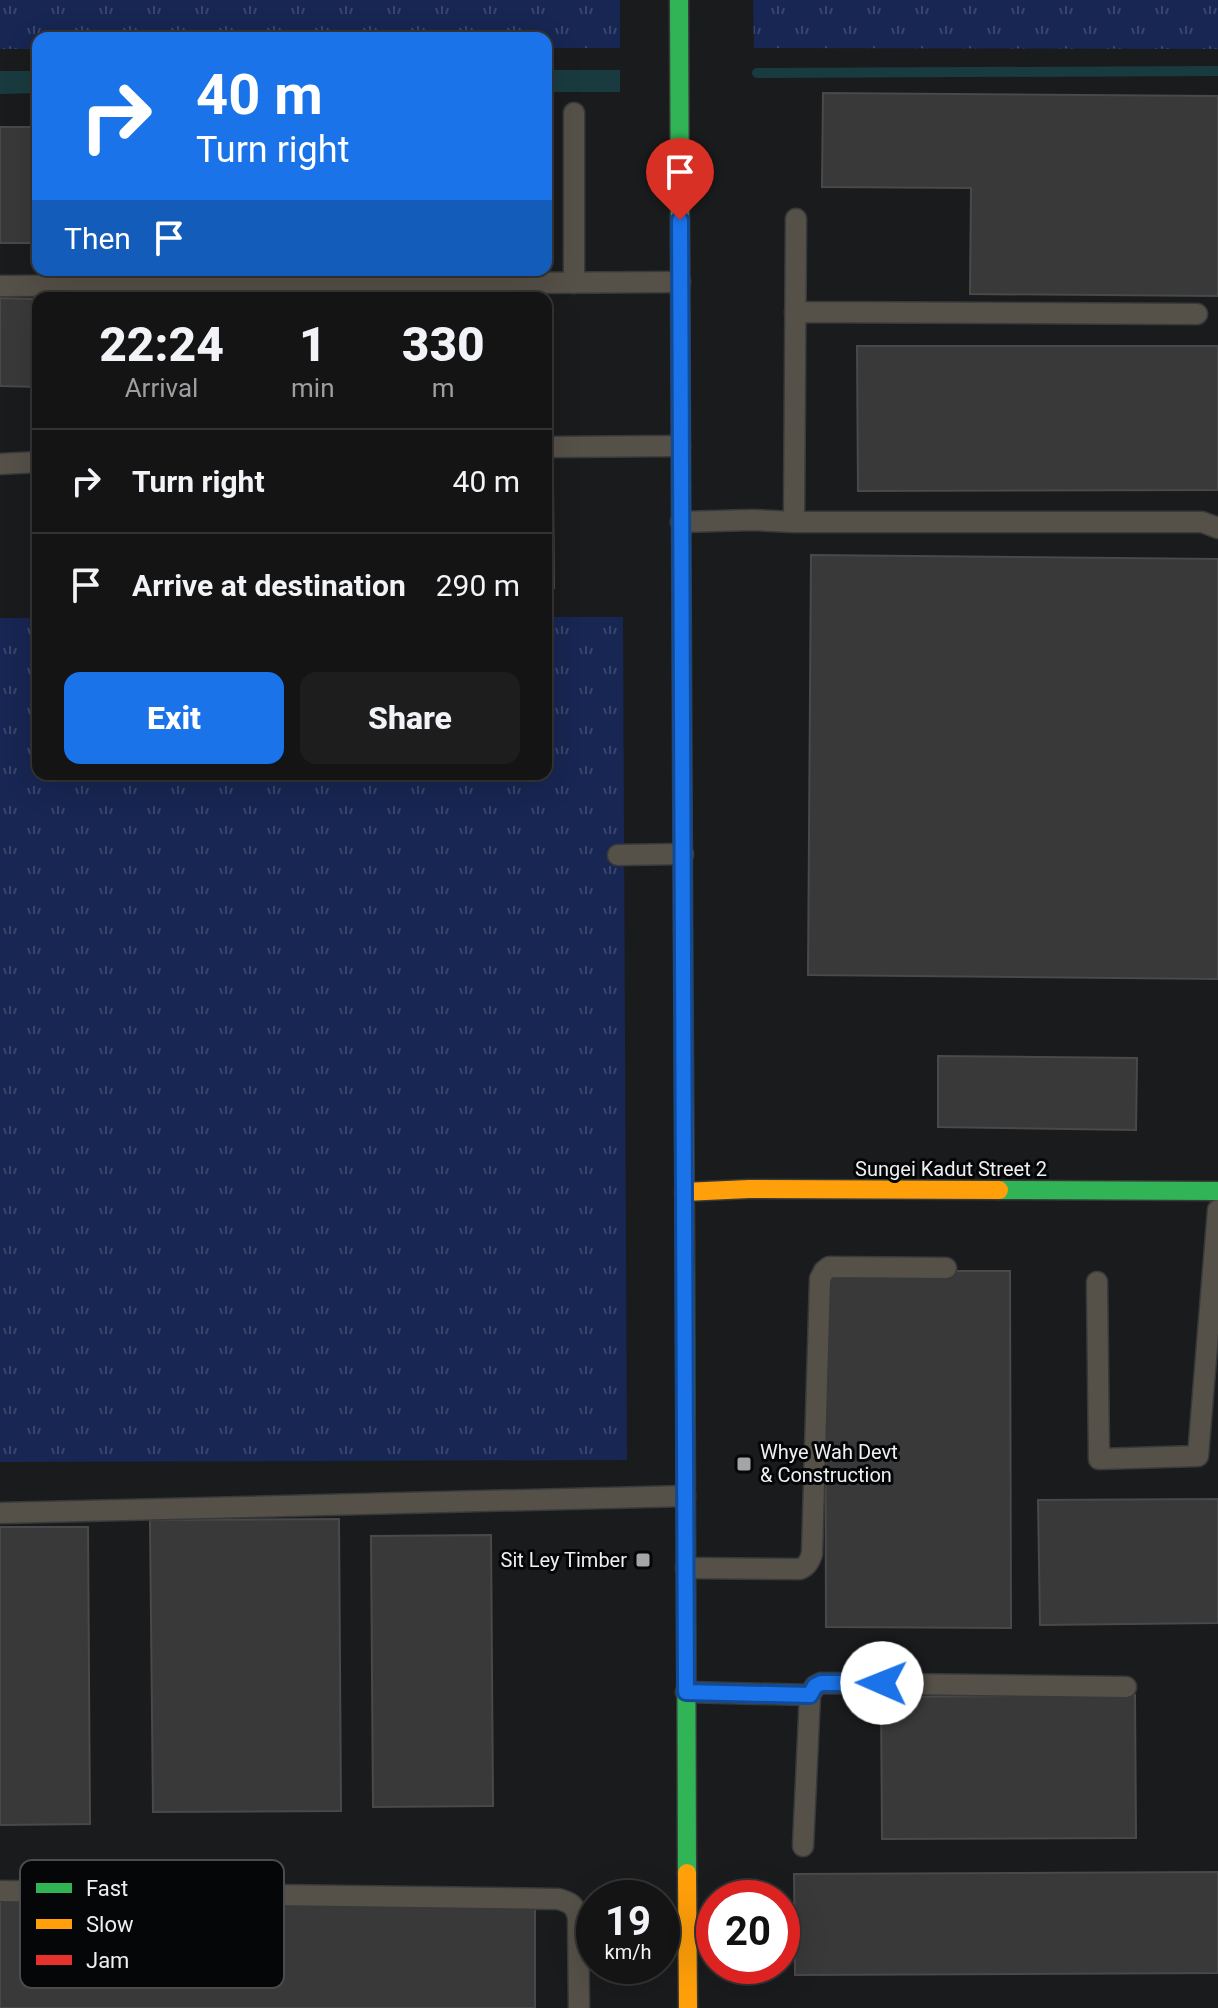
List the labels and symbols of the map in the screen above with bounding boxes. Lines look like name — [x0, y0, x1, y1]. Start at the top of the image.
pin — [646, 138, 714, 220]
street label: Sungei Kadut Street 2 — [855, 1157, 1047, 1181]
place label: Whye Wah Devt & Construction — [760, 1440, 898, 1487]
marker: Whye Wah Devt & Construction — [735, 1455, 753, 1473]
place label: Sit Ley Timber — [501, 1548, 627, 1572]
marker: Sit Ley Timber — [634, 1551, 652, 1569]
position arrow — [840, 1641, 924, 1725]
legend — [20, 1860, 284, 1988]
text: Fast — [86, 1876, 128, 1901]
speed limit sign: 20 — [696, 1880, 800, 1984]
text: Slow — [86, 1912, 134, 1937]
text: Jam — [86, 1948, 129, 1973]

